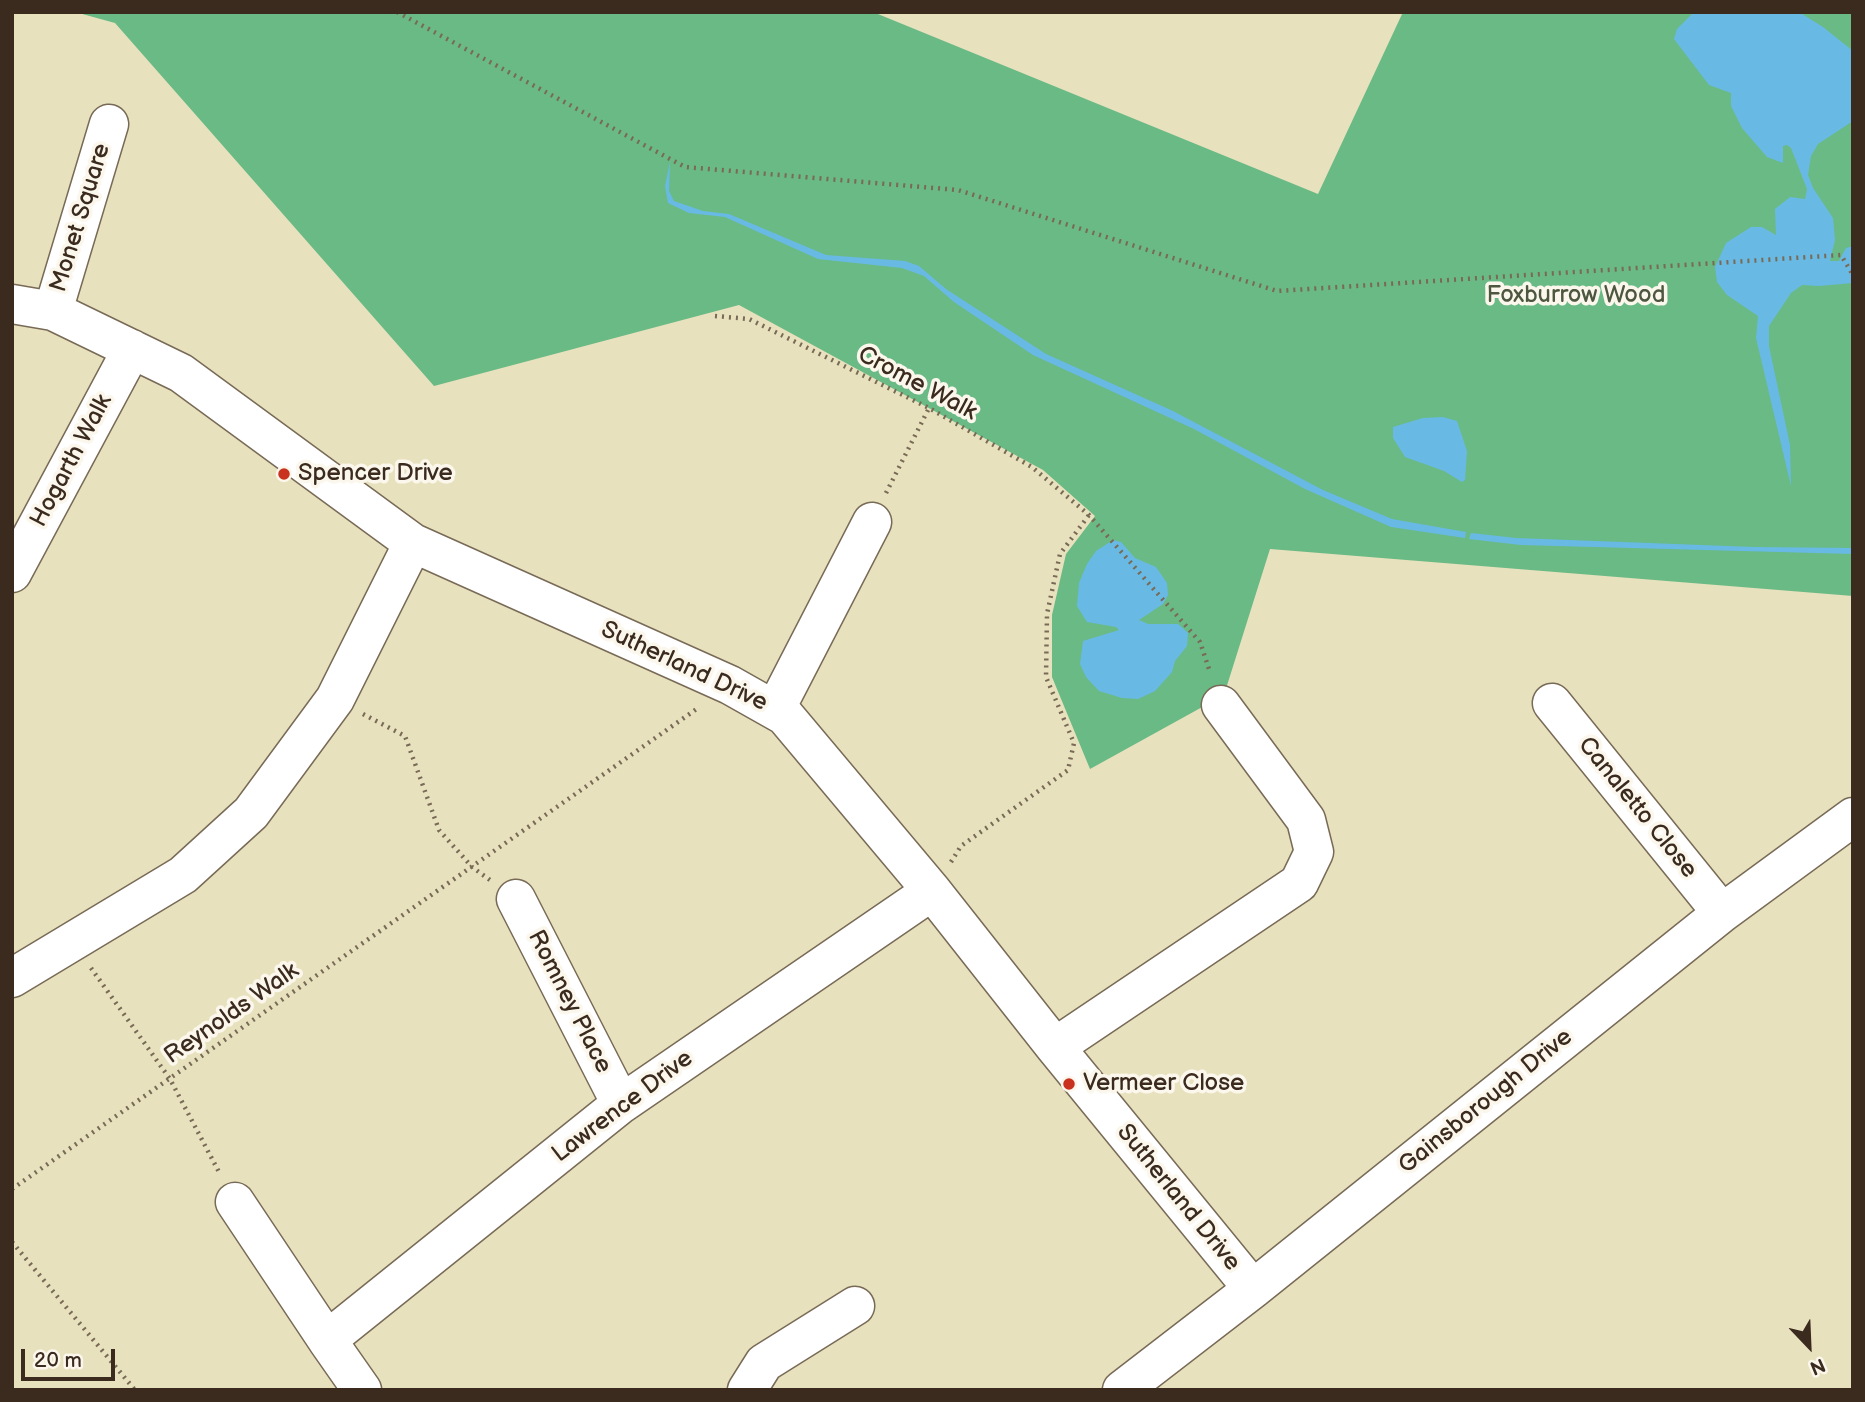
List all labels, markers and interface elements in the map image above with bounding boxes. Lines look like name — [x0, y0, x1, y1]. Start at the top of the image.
street label: Monet Square — [45, 140, 117, 296]
park label: Foxburrow Wood — [1487, 282, 1665, 310]
street label: Crome Walk — [853, 341, 981, 427]
street label: Hogarth Walk — [25, 390, 119, 532]
place label: Spencer Drive — [298, 460, 453, 488]
marker: Spencer Drive — [276, 466, 292, 482]
street label: Sutherland Drive — [596, 616, 772, 718]
street label: Canaletto Close — [1571, 732, 1703, 884]
street label: Romney Place — [521, 926, 617, 1078]
street label: Reynolds Walk — [159, 957, 305, 1071]
street label: Gainsborough Drive — [1394, 1023, 1578, 1181]
street label: Lawrence Drive — [547, 1045, 699, 1169]
place label: Vermeer Close — [1083, 1070, 1244, 1098]
marker: Vermeer Close — [1061, 1076, 1077, 1092]
street label: Sutherland Drive — [1110, 1119, 1246, 1277]
north arrow — [1774, 1311, 1844, 1381]
scale bar — [24, 1336, 119, 1380]
text: 20 m — [34, 1348, 82, 1373]
text: N — [1806, 1352, 1828, 1379]

